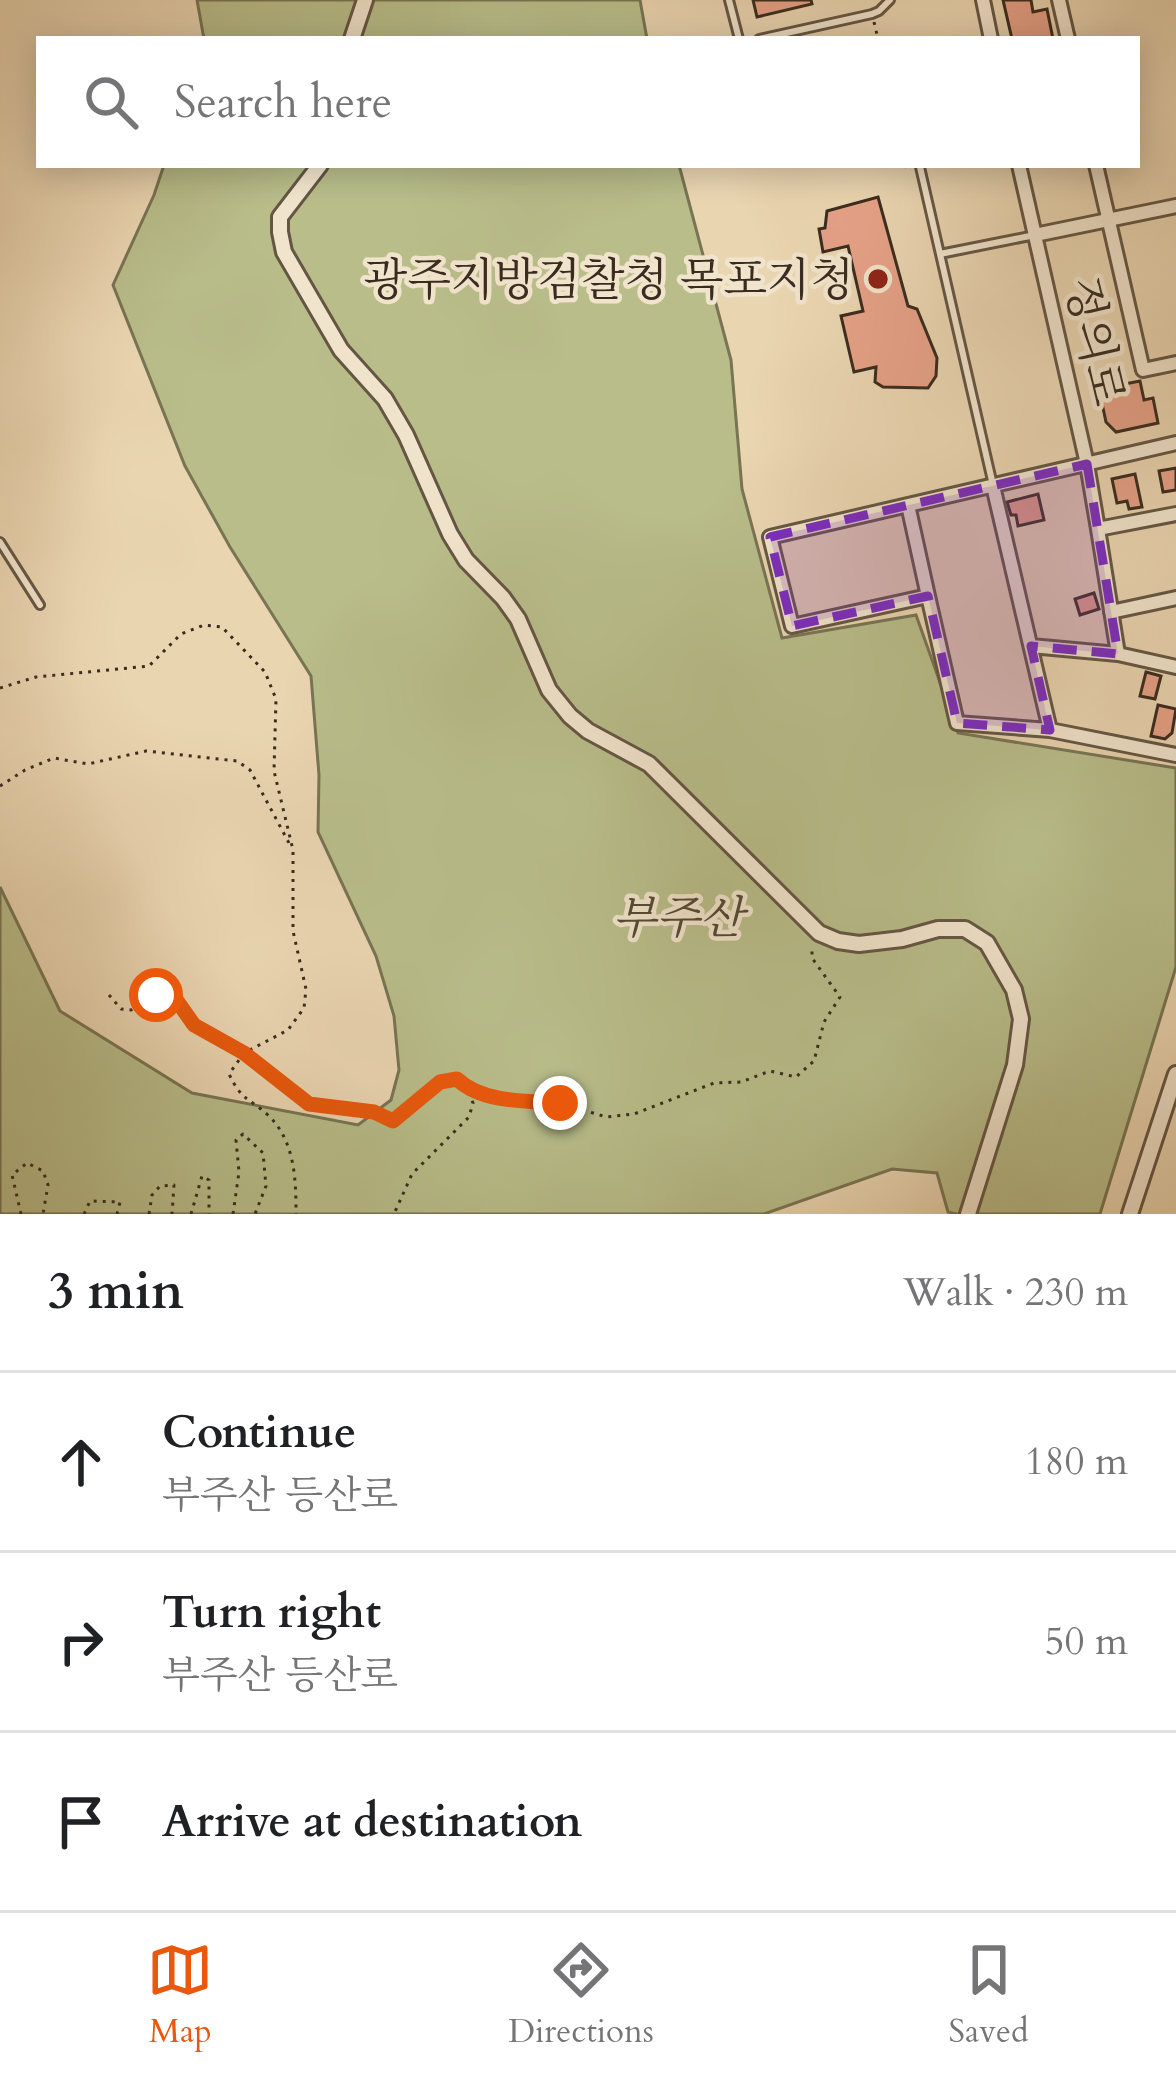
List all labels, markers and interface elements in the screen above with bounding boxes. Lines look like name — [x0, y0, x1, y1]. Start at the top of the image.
search box — [36, 36, 1140, 168]
icon: search — [78, 69, 144, 135]
text: Search here — [174, 72, 392, 133]
place label: 광주지방검찰청 목포지청 — [364, 250, 854, 311]
marker: 광주지방검찰청 목포지청 — [865, 266, 891, 292]
street label: 정의로 — [1050, 271, 1139, 412]
park label: 부주산 — [613, 888, 749, 949]
route start — [129, 968, 183, 1022]
route end — [533, 1076, 587, 1130]
text: 3 min — [48, 1257, 184, 1327]
text: Walk · 230 m — [903, 1266, 1128, 1319]
text: Continue — [162, 1402, 356, 1463]
icon: ahead — [48, 1429, 114, 1495]
text: 180 m — [1025, 1435, 1128, 1488]
text: 부주산 등산로 — [162, 1469, 399, 1522]
text: Turn right — [162, 1582, 381, 1643]
icon: right — [48, 1609, 114, 1675]
text: 50 m — [1045, 1615, 1128, 1668]
text: 부주산 등산로 — [162, 1649, 399, 1702]
icon: arrive — [48, 1789, 114, 1855]
text: Arrive at destination — [162, 1791, 582, 1852]
tab: Map — [147, 1937, 213, 2054]
tab: Directions — [508, 1937, 654, 2054]
tab: Saved — [949, 1937, 1029, 2054]

